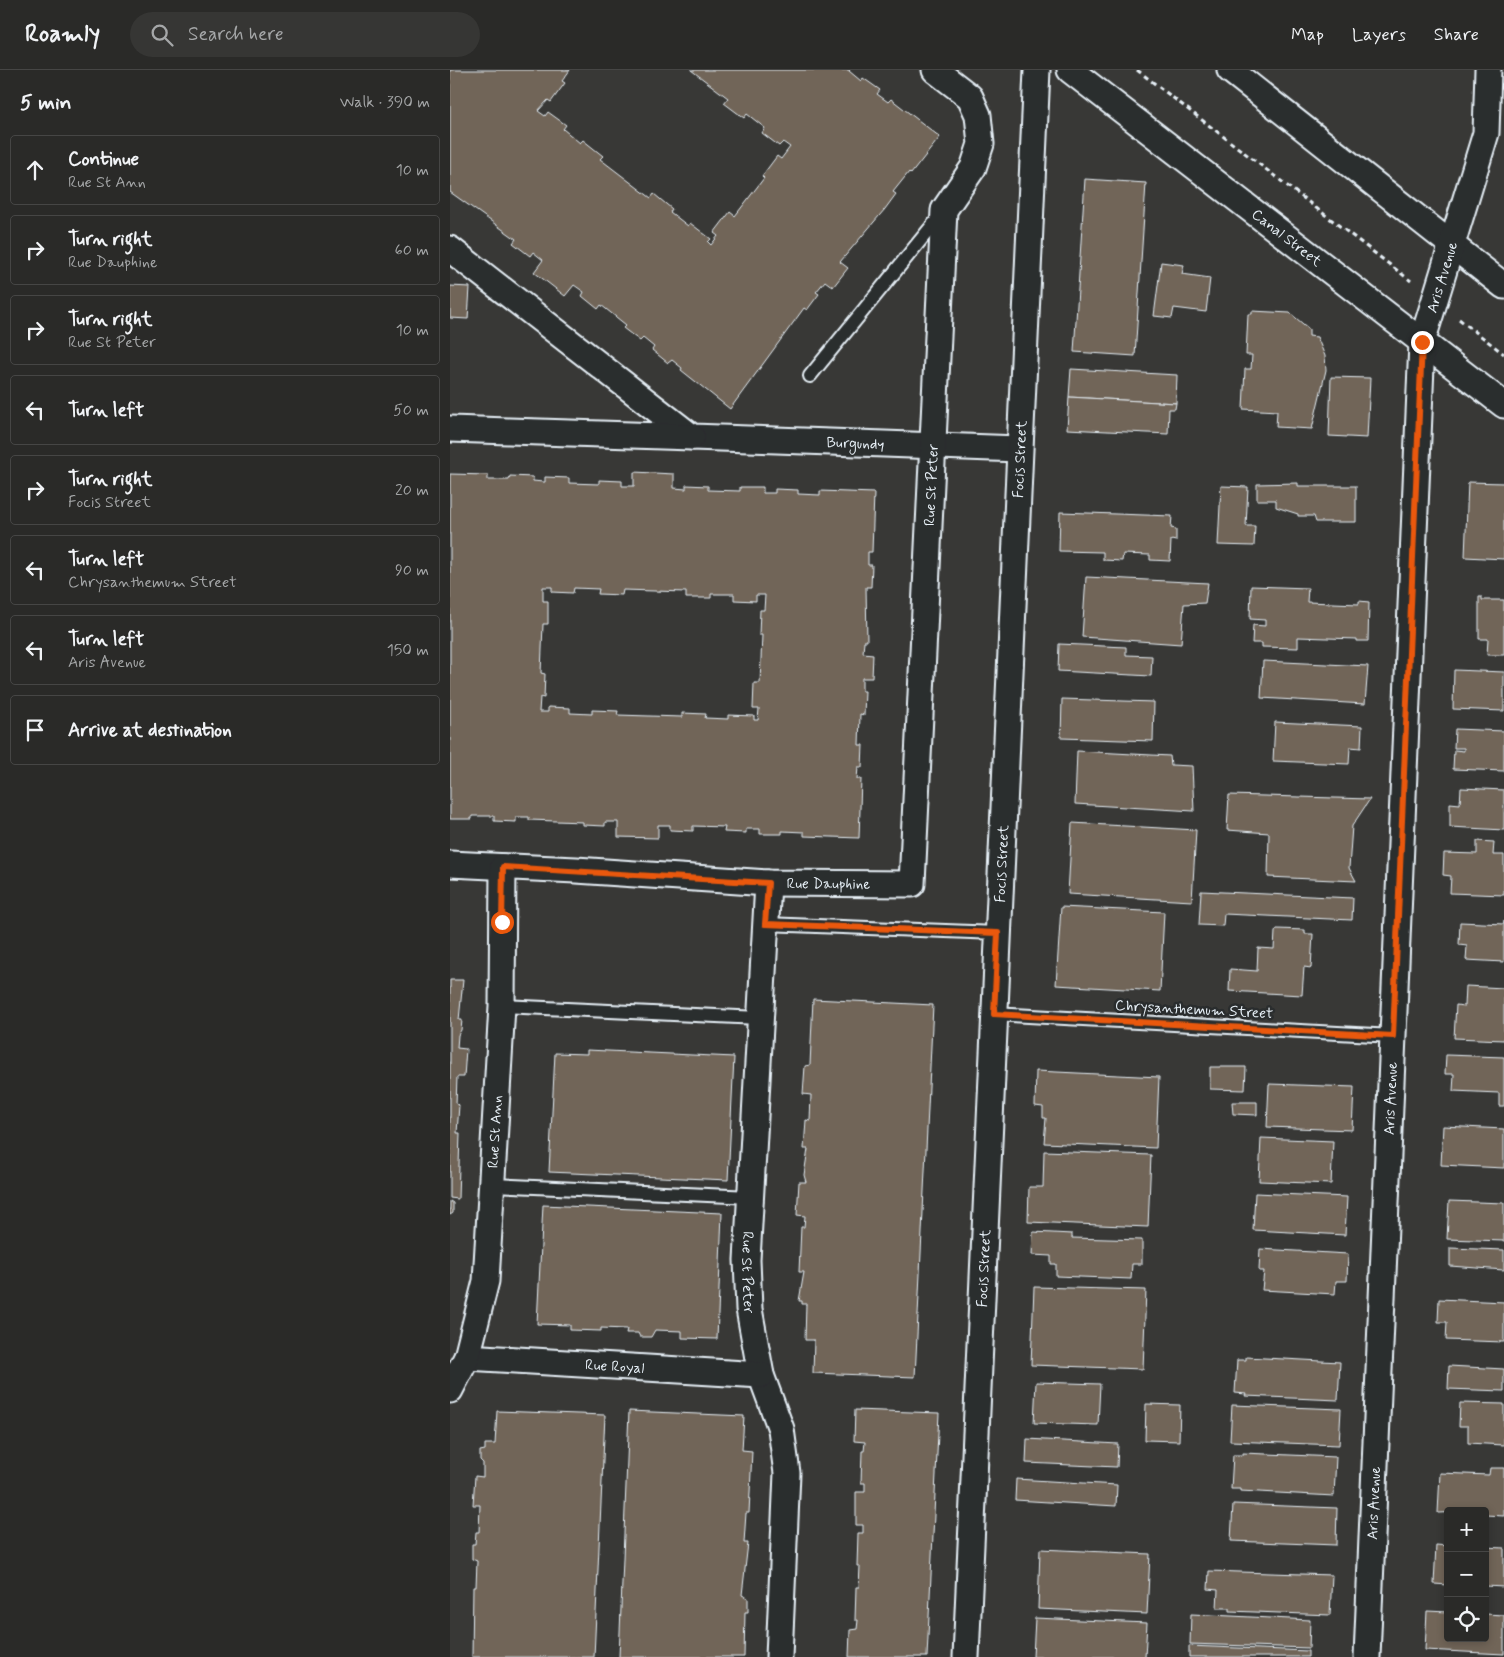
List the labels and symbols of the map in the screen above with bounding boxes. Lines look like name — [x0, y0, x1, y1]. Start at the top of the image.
street label: Canal Street — [1247, 205, 1326, 272]
street label: Aris Avenue — [1423, 239, 1463, 315]
route end — [1411, 331, 1434, 354]
street label: Focis Street — [1009, 420, 1032, 499]
street label: Burgundy — [826, 433, 885, 455]
street label: Rue St Peter — [920, 443, 944, 527]
street label: Focis Street — [991, 824, 1014, 903]
street label: Rue Dauphine — [786, 874, 870, 895]
route start — [491, 911, 514, 934]
street label: Chrysanthemum Street — [1114, 996, 1273, 1024]
street label: Aris Avenue — [1380, 1061, 1403, 1136]
street label: Rue St Ann — [484, 1095, 508, 1169]
street label: Focis Street — [973, 1229, 996, 1308]
street label: Rue St Peter — [736, 1231, 759, 1316]
street label: Rue Royal — [584, 1355, 645, 1379]
street label: Aris Avenue — [1363, 1466, 1386, 1540]

